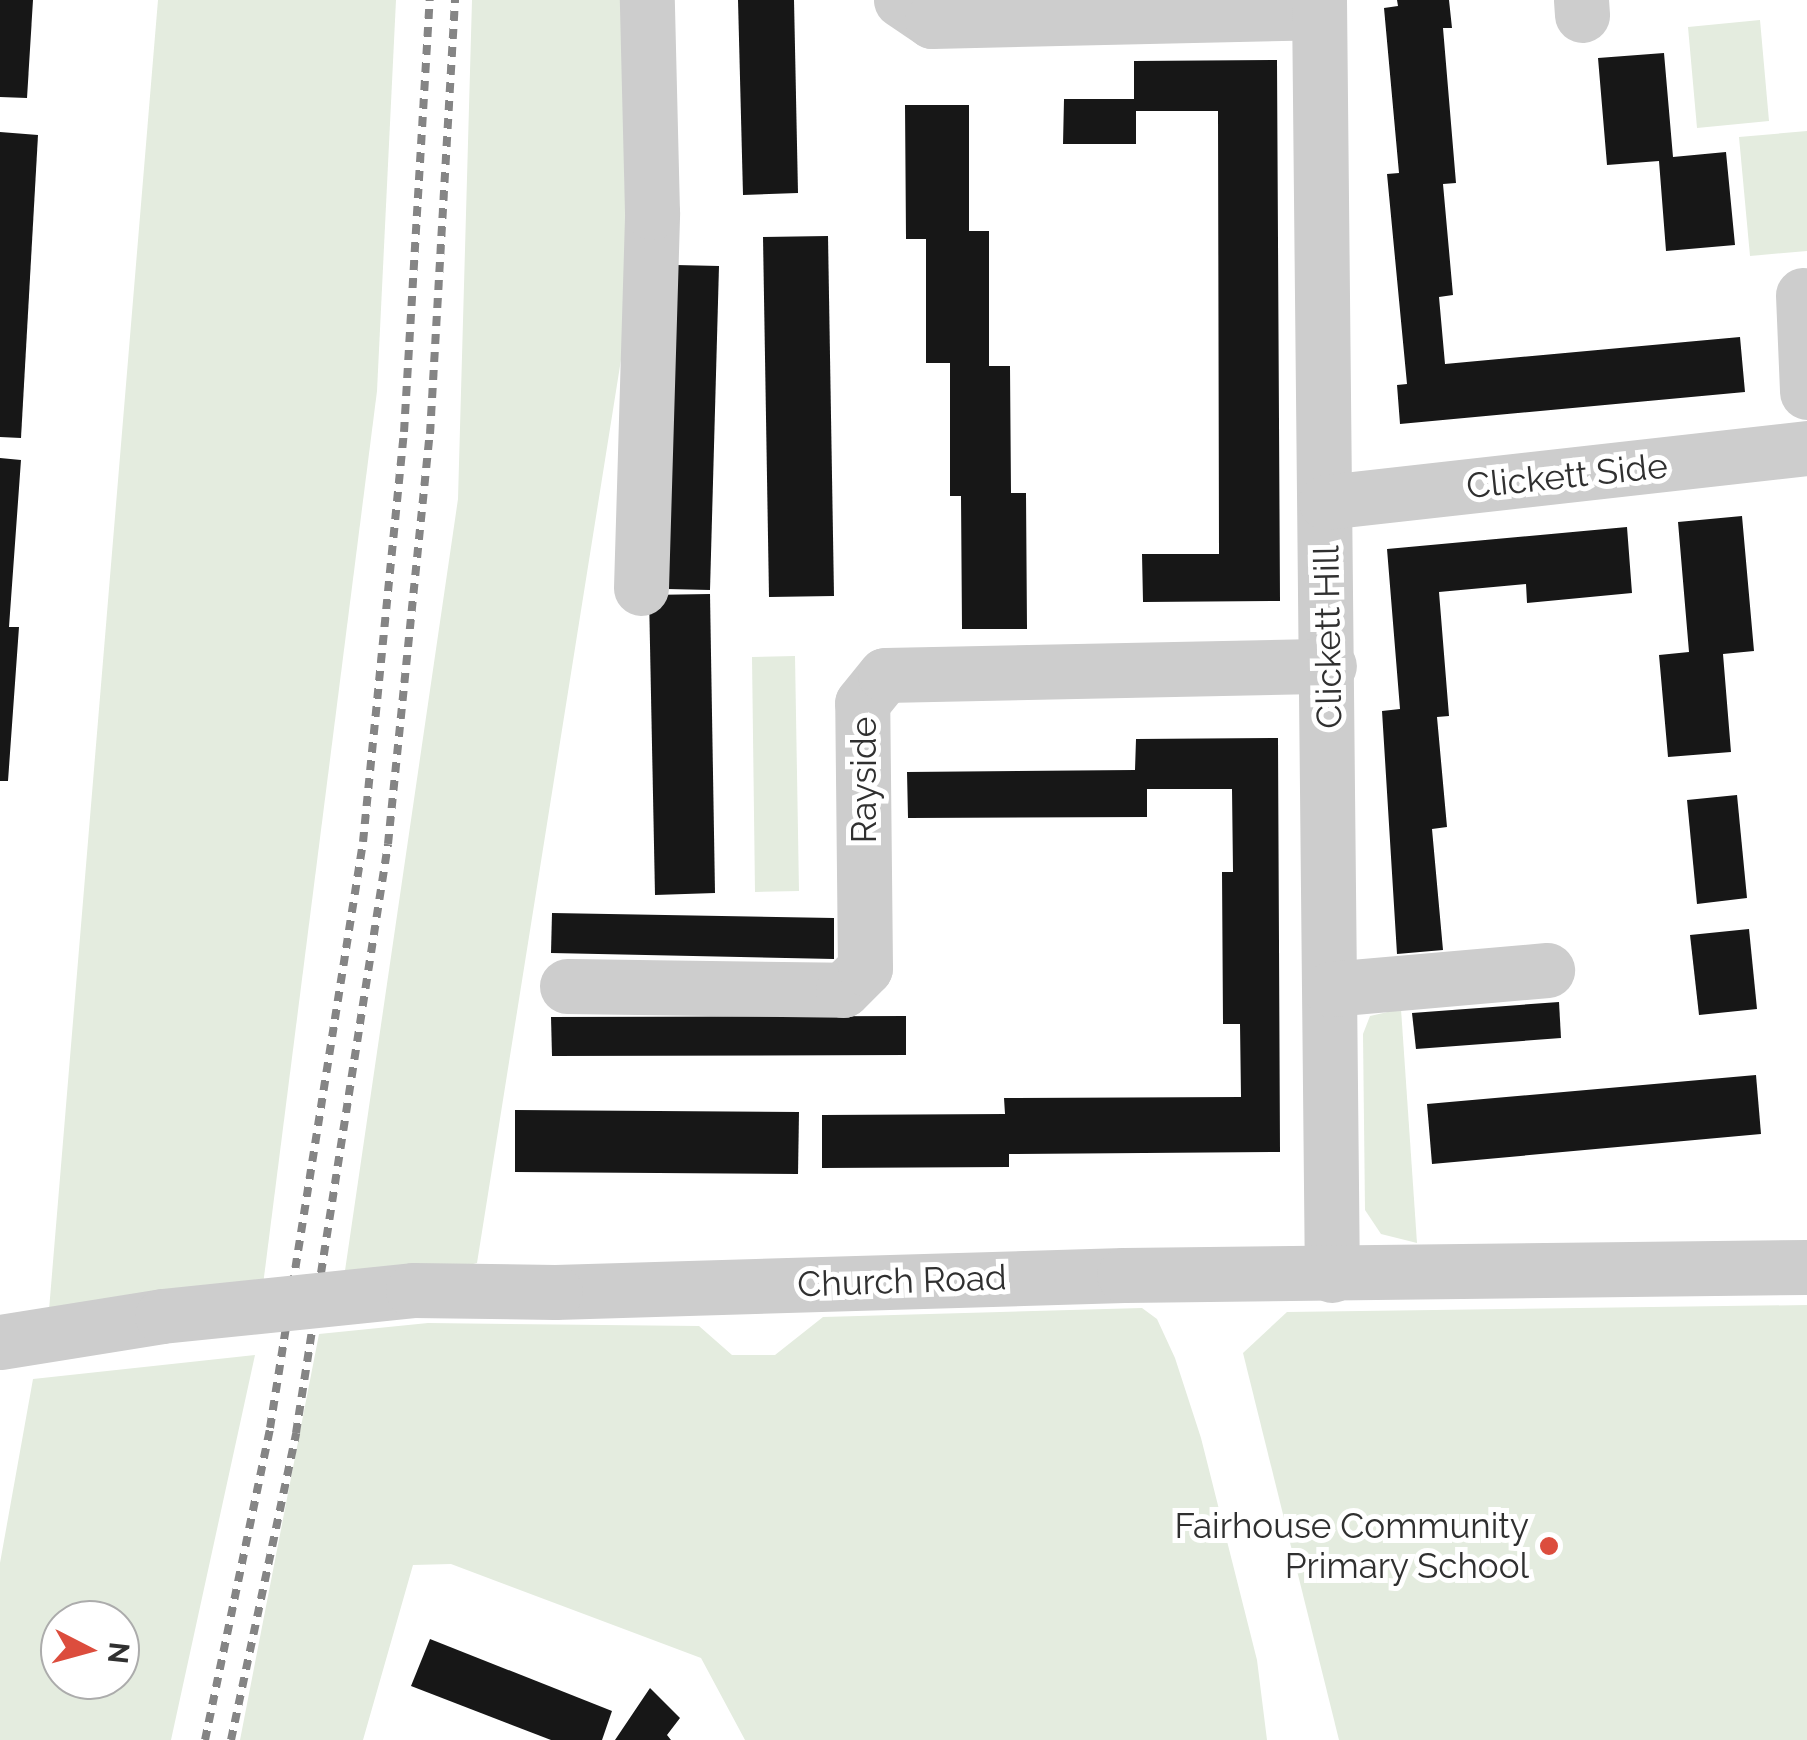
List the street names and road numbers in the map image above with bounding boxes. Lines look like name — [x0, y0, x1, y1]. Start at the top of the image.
street label: Clickett Side — [1464, 445, 1670, 507]
street label: Clickett Hill — [1305, 545, 1351, 729]
street label: Rayside — [843, 717, 885, 843]
street label: Church Road — [797, 1256, 1007, 1306]

